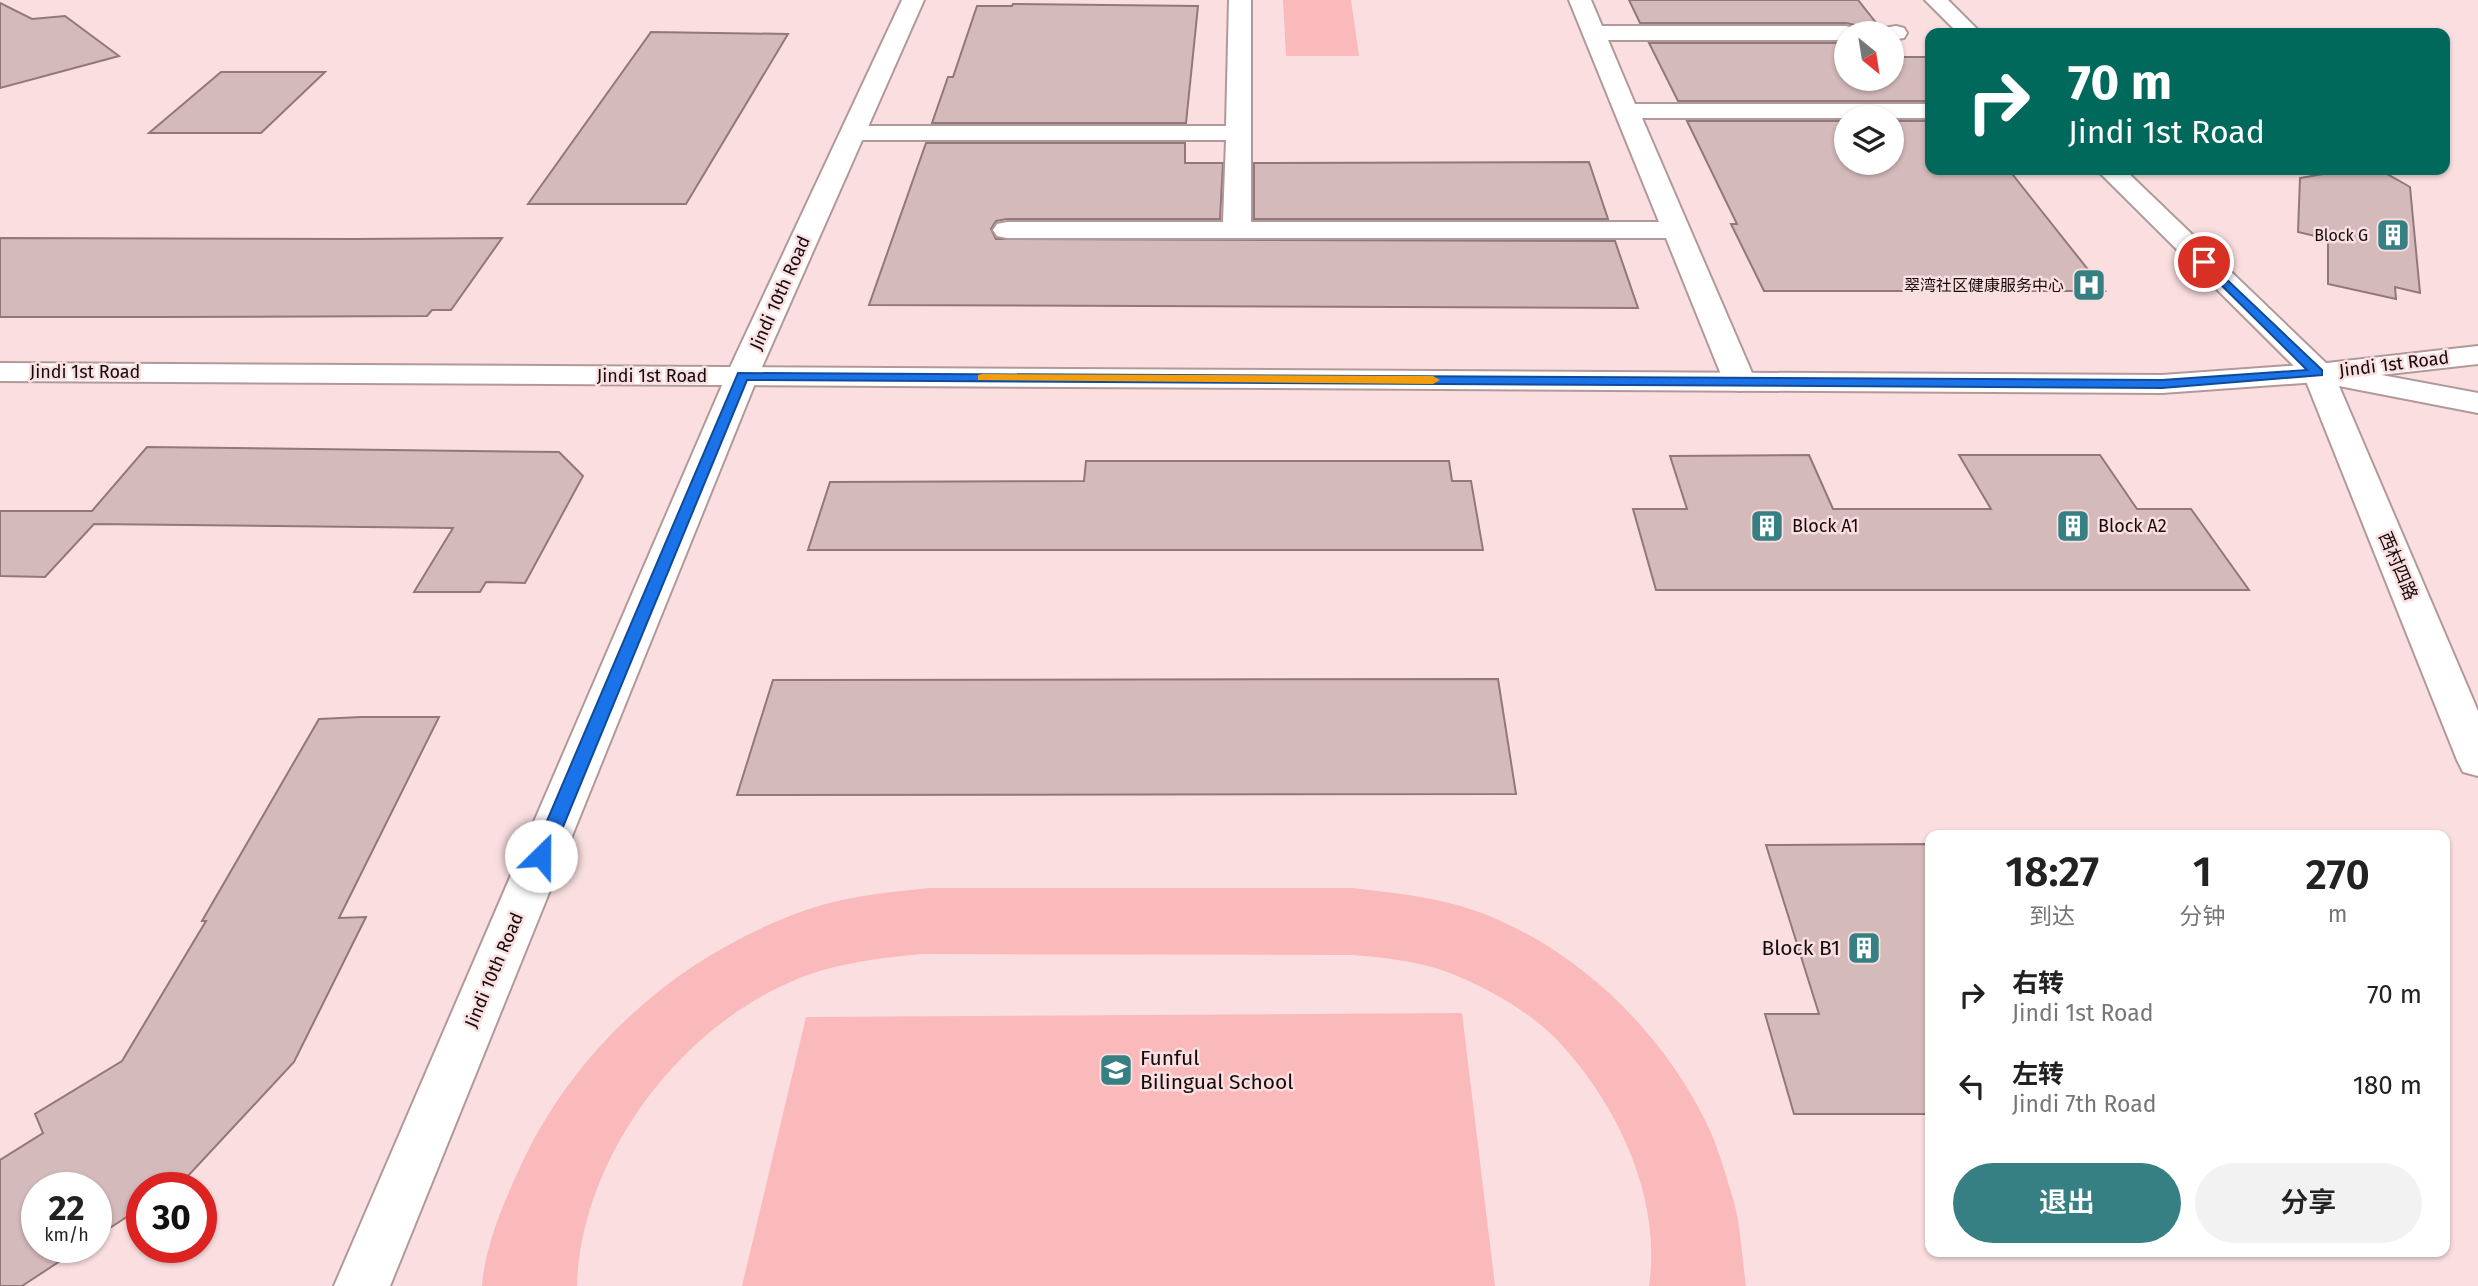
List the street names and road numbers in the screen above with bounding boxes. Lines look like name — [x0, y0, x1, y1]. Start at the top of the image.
street label: Jindi 10th Road — [745, 232, 815, 354]
street label: Jindi 1st Road — [2338, 346, 2450, 382]
street label: Jindi 1st Road — [30, 361, 140, 383]
street label: Jindi 1st Road — [597, 365, 707, 387]
street label: 西村四路 — [2374, 529, 2422, 603]
street label: Jindi 10th Road — [460, 909, 528, 1031]

